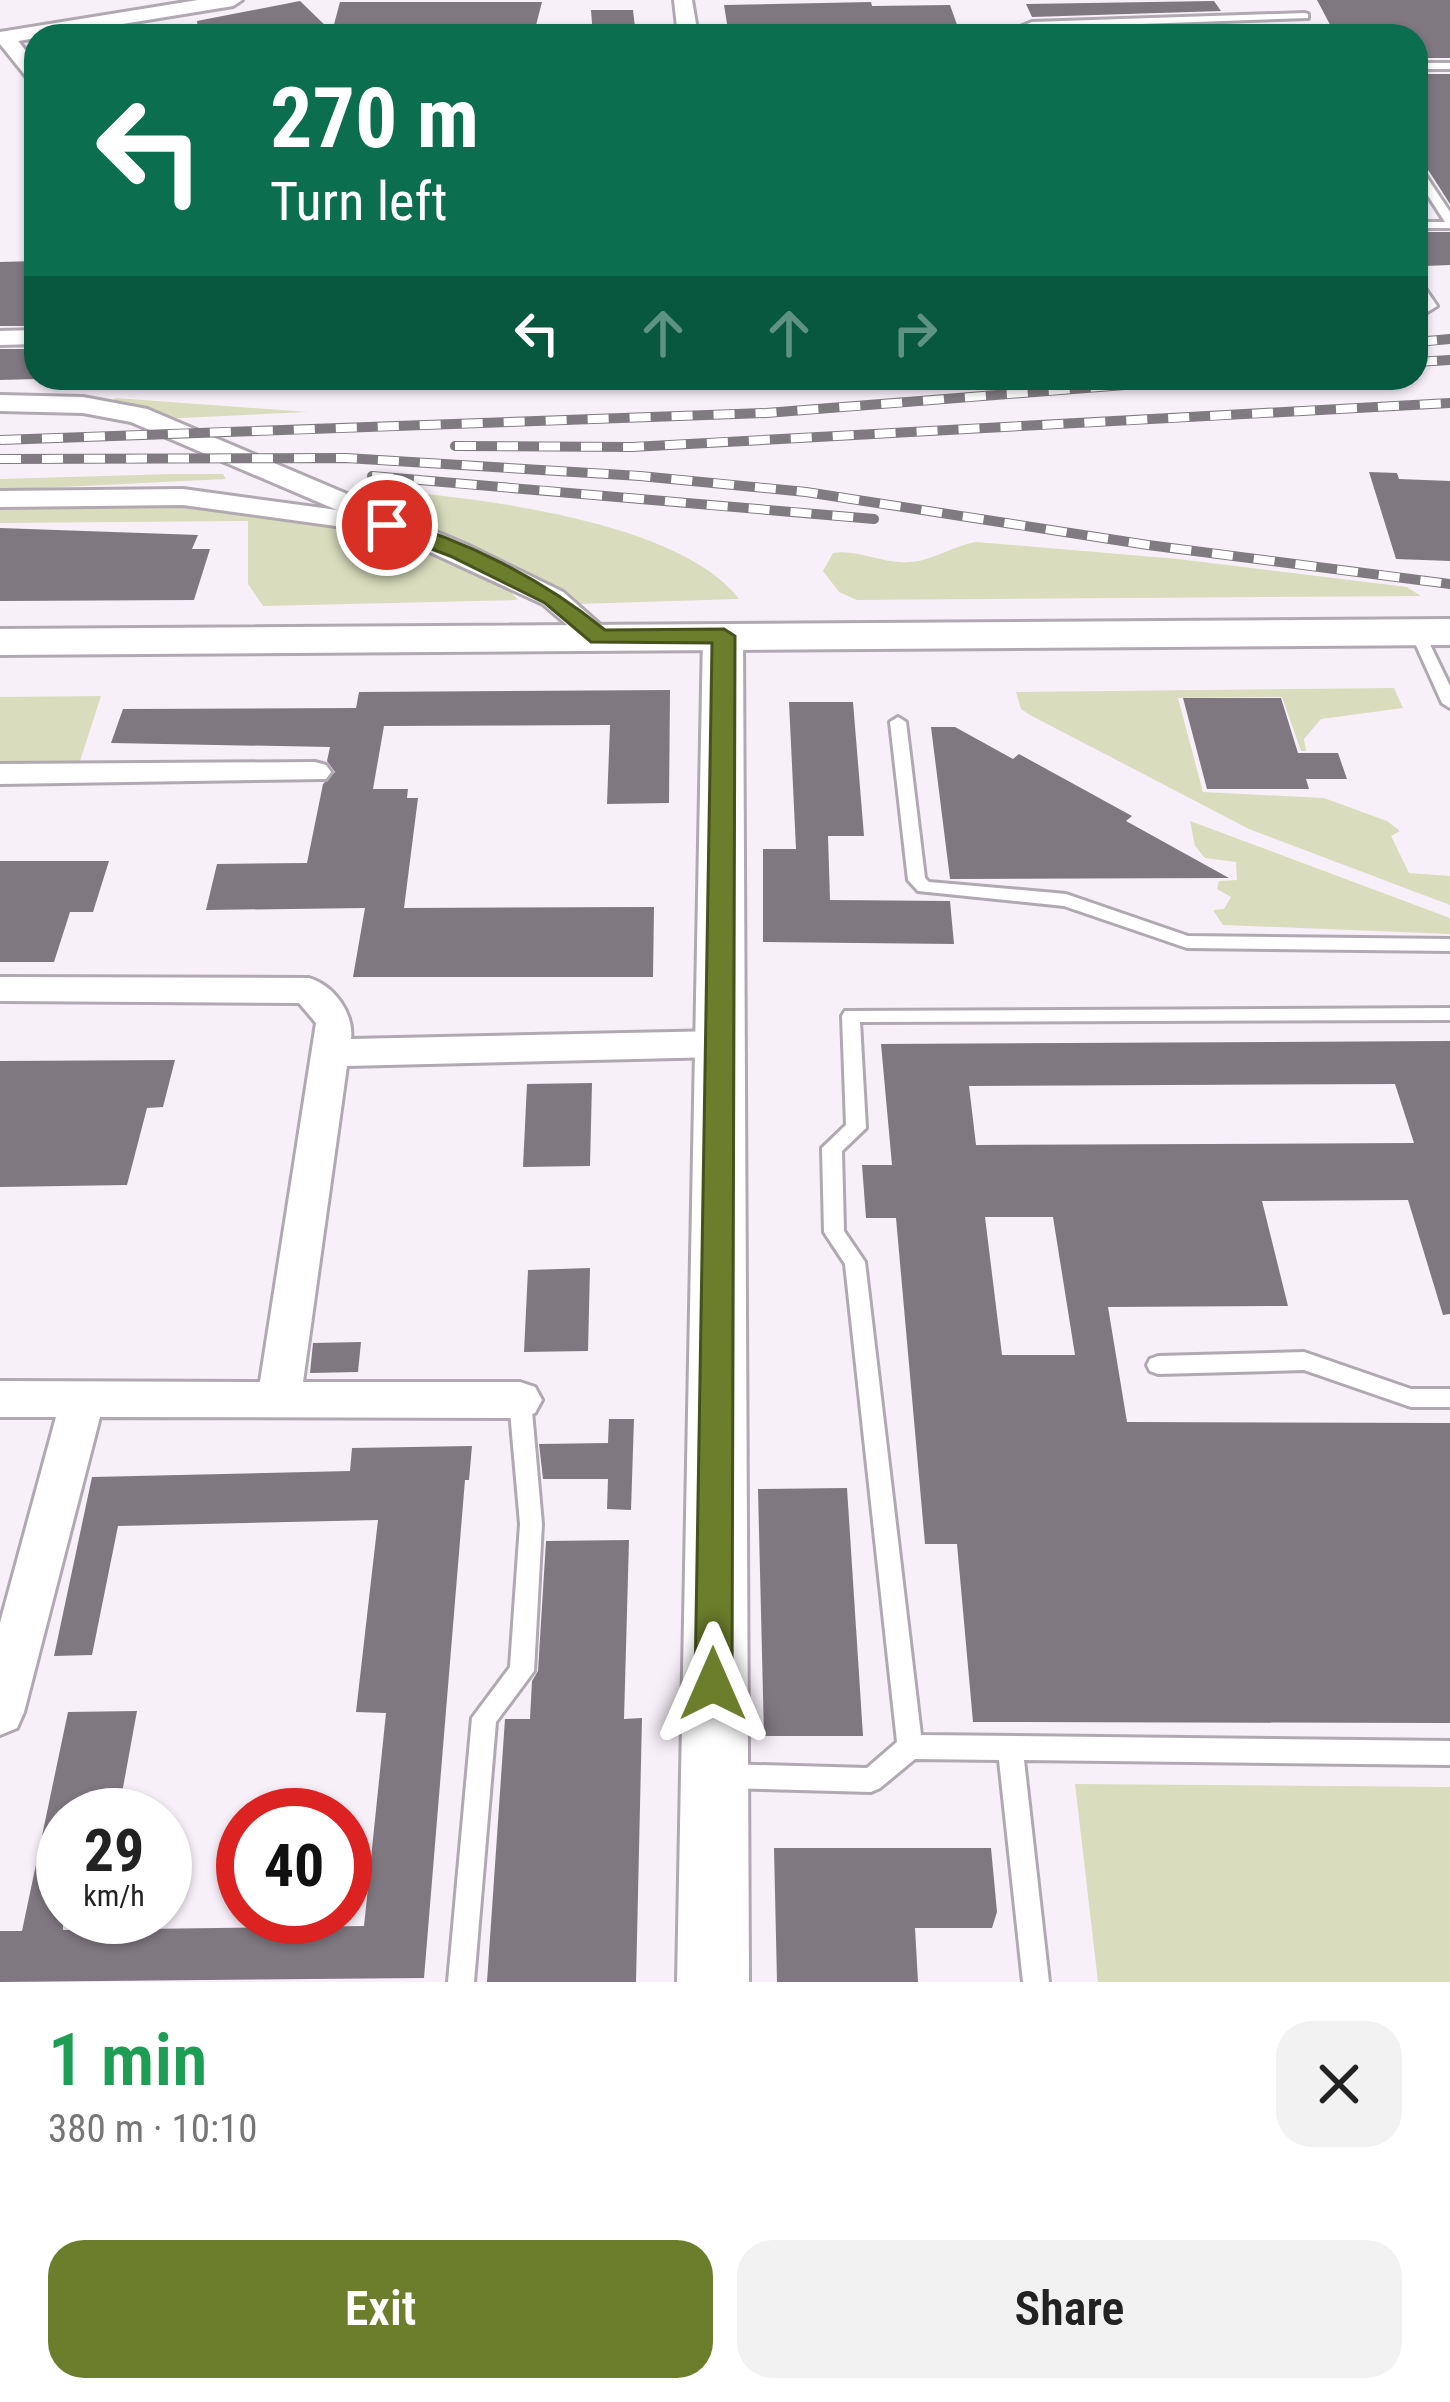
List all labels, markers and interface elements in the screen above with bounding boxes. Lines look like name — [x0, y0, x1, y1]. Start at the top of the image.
text: 270 m — [270, 69, 479, 168]
icon: left — [72, 72, 228, 228]
text: Turn left — [270, 170, 447, 233]
icon: left — [504, 300, 570, 366]
icon: ahead — [630, 300, 696, 366]
icon: ahead — [756, 300, 822, 366]
icon: right — [882, 300, 948, 366]
pin — [336, 474, 438, 576]
icon: arrive — [354, 492, 420, 558]
position arrow — [650, 1621, 776, 1747]
speed limit sign: 40 — [216, 1788, 372, 1944]
text: 29 — [84, 1815, 144, 1886]
text: km/h — [83, 1878, 145, 1913]
text: 1 min — [48, 2018, 207, 2103]
button: close — [1276, 2021, 1402, 2147]
text: 380 m · 10:10 — [48, 2106, 258, 2152]
button: Exit — [48, 2240, 713, 2378]
button: Share — [737, 2240, 1402, 2378]

